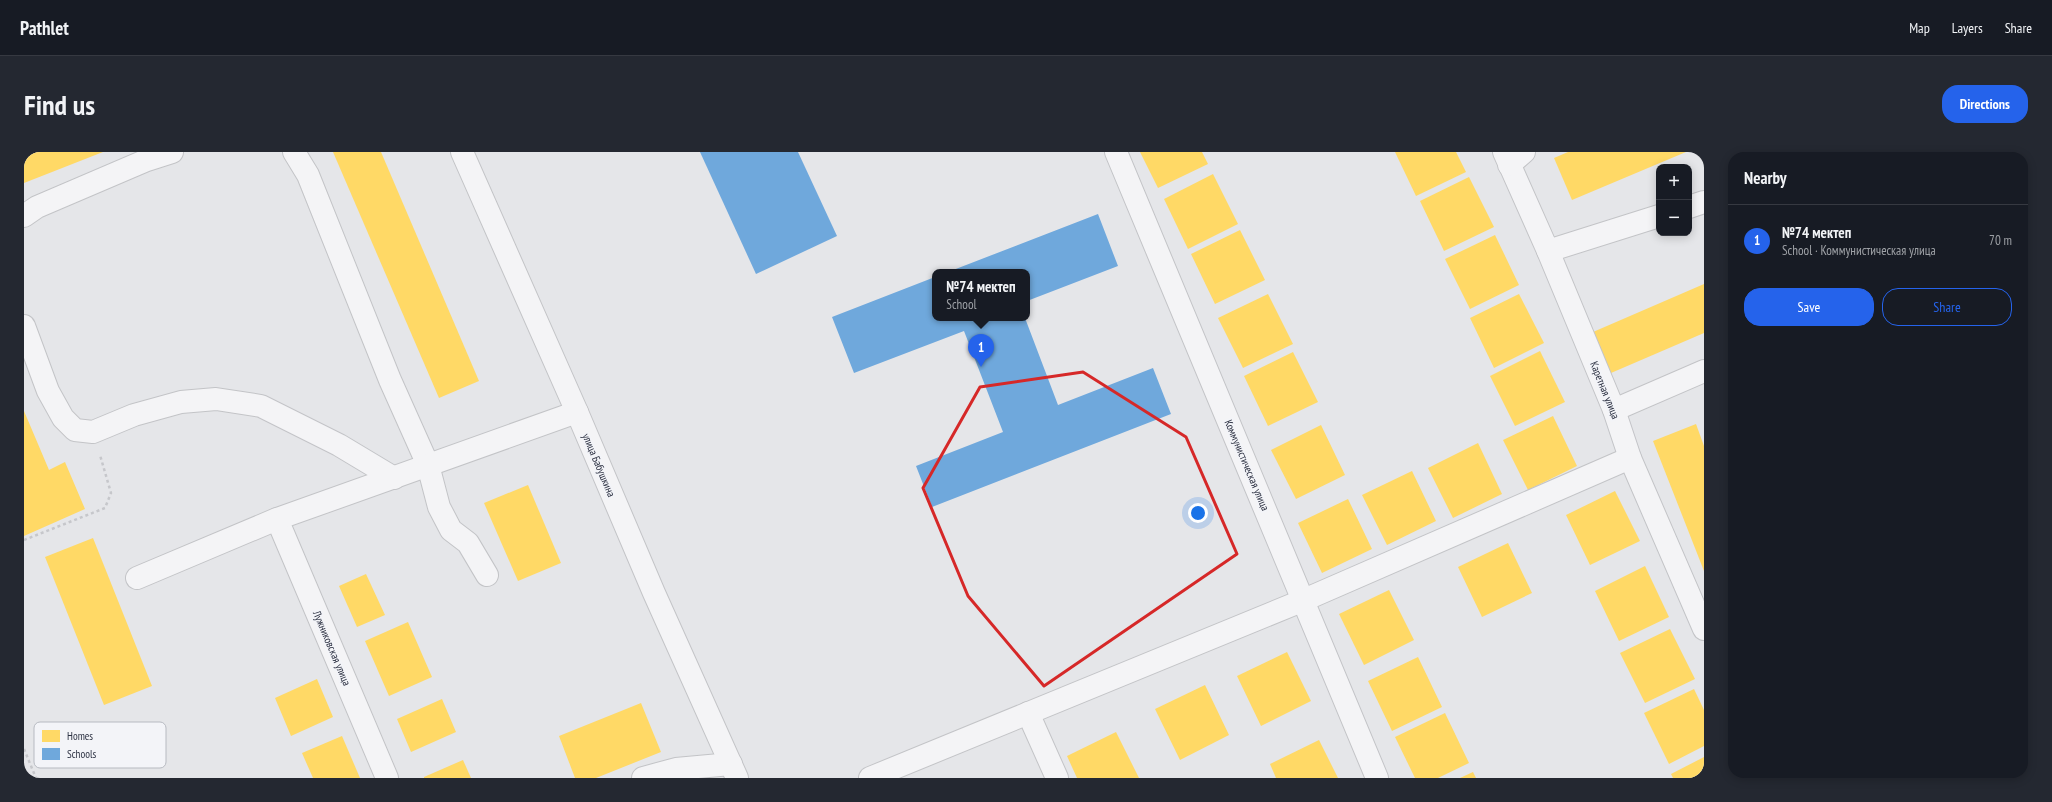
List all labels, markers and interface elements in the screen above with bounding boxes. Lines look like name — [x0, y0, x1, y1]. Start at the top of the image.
text: Pathlet — [20, 16, 69, 40]
text: Map — [1909, 19, 1930, 37]
text: Layers — [1952, 19, 1983, 37]
text: Share — [2005, 19, 2032, 37]
button: Directions — [1942, 85, 2028, 123]
text: Find us — [24, 86, 95, 123]
map controls — [1656, 164, 1692, 236]
button: + — [1656, 164, 1692, 200]
text: Nearby — [1744, 167, 1787, 189]
button: − — [1656, 200, 1692, 236]
text: №74 мектеп — [1782, 223, 1851, 242]
text: 1 — [1754, 232, 1760, 249]
text: 70 m — [1989, 232, 2012, 249]
text: School · Коммунистическая улица — [1782, 242, 1936, 259]
popup — [932, 269, 1030, 321]
text: №74 мектеп — [946, 277, 1016, 296]
button: Save — [1744, 288, 1874, 326]
button: Share — [1882, 288, 2012, 326]
text: School — [946, 296, 977, 313]
pin: 1 — [968, 334, 994, 367]
street label: Каретная улица — [1587, 359, 1623, 421]
street label: Коммунистическая улица — [1222, 417, 1272, 513]
street label: улица Бабушкина — [579, 431, 619, 499]
your location — [1188, 503, 1208, 523]
street label: Лужниковская улица — [309, 607, 354, 688]
legend — [34, 722, 166, 768]
text: Homes — [67, 729, 93, 743]
text: Schools — [67, 747, 97, 761]

